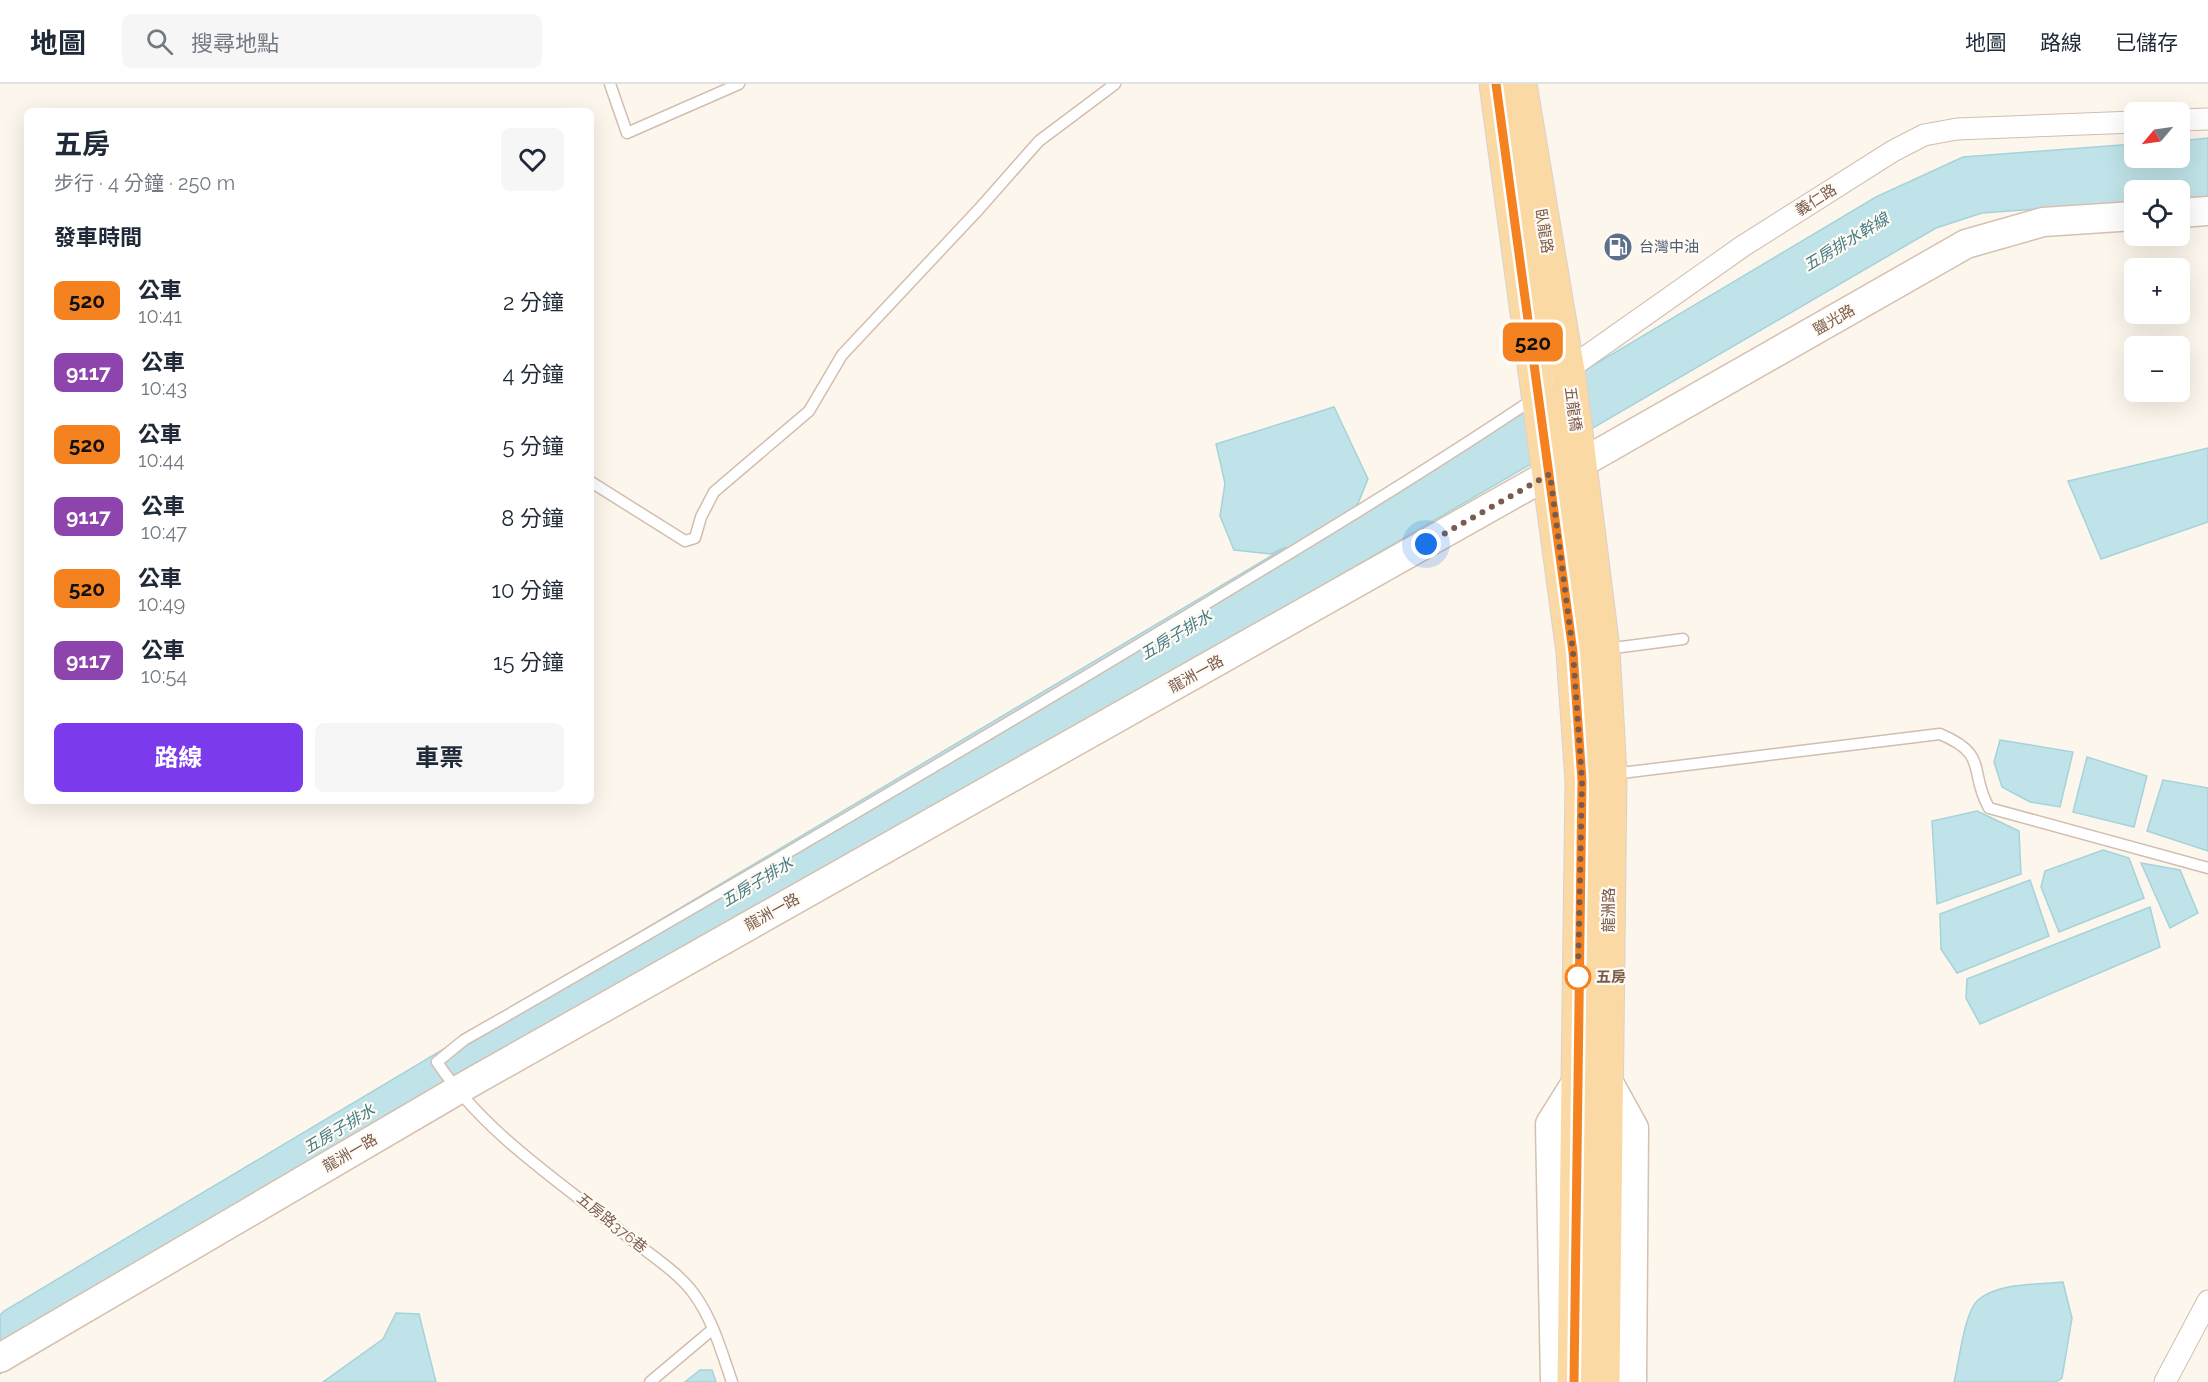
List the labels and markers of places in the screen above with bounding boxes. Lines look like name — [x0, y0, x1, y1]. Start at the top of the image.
fuel station icon: 台灣中油 — [1602, 231, 1634, 263]
place label: 台灣中油 — [1639, 238, 1699, 256]
marker: 五房 — [1565, 964, 1591, 990]
place label: 五房 — [1596, 968, 1626, 986]

